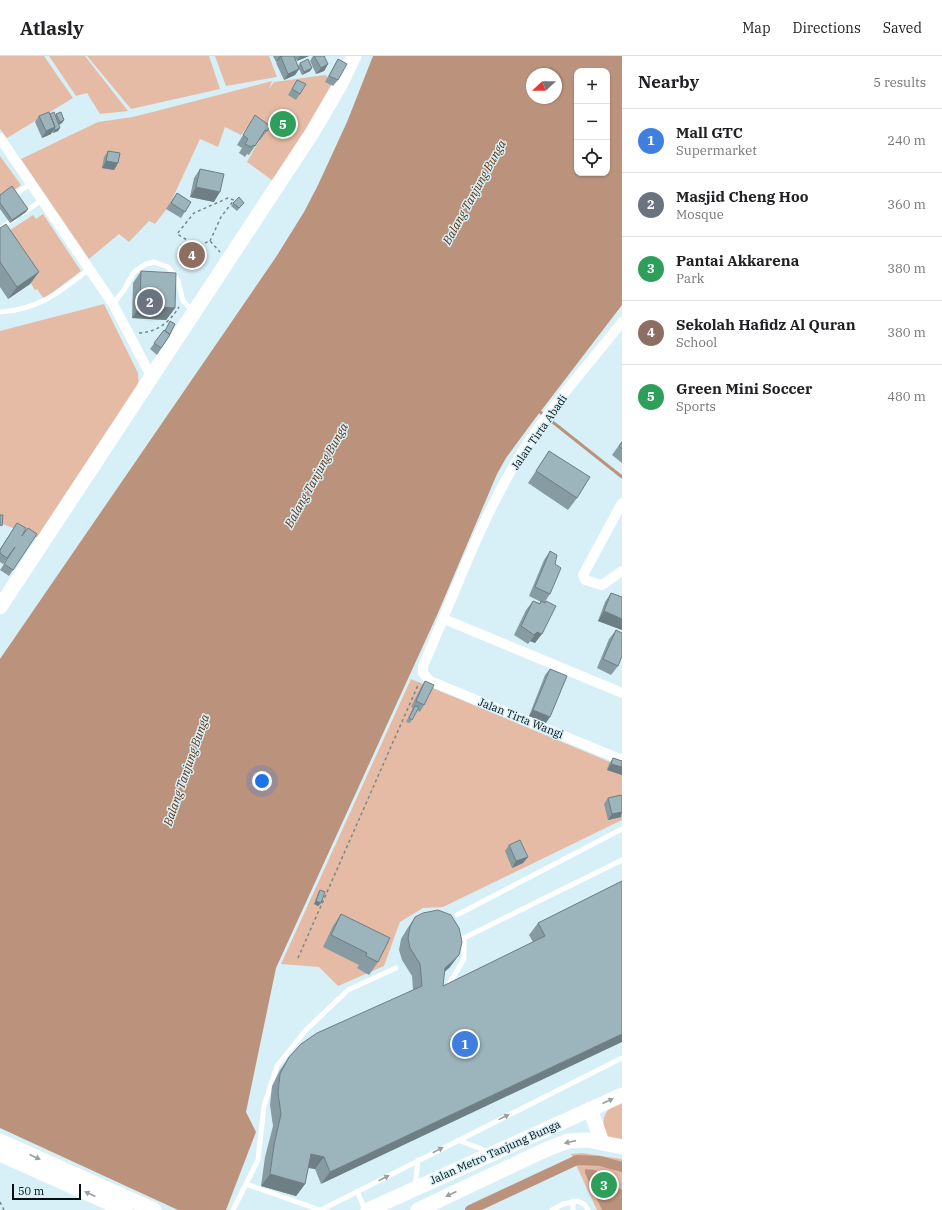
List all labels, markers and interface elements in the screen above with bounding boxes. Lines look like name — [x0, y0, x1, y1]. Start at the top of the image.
text: Atlasly — [20, 16, 84, 40]
text: Map — [742, 19, 771, 37]
text: Directions — [793, 19, 861, 37]
text: Saved — [883, 19, 922, 37]
north arrow — [526, 68, 562, 104]
map controls — [574, 68, 610, 176]
button: + — [574, 68, 610, 104]
text: Nearby — [638, 71, 699, 93]
text: 5 results — [873, 74, 926, 91]
button: − — [574, 104, 610, 140]
pin: 5 — [270, 109, 296, 139]
text: Mall GTC — [676, 123, 743, 142]
text: 1 — [647, 132, 655, 149]
text: 240 m — [887, 132, 926, 149]
water label: Balang Tanjung Bunga — [439, 137, 509, 248]
button: locate — [574, 140, 610, 176]
text: Supermarket — [676, 142, 757, 159]
text: Masjid Cheng Hoo — [676, 187, 809, 206]
text: 2 — [647, 196, 655, 213]
text: 360 m — [887, 196, 926, 213]
text: Mosque — [676, 206, 724, 223]
pin: 4 — [179, 240, 205, 270]
text: Pantai Akkarena — [676, 251, 799, 270]
text: 3 — [647, 260, 655, 277]
text: 380 m — [887, 260, 926, 277]
text: Park — [676, 270, 704, 287]
pin: 2 — [137, 287, 163, 317]
text: Sekolah Hafidz Al Quran — [676, 315, 856, 334]
text: 4 — [647, 324, 655, 341]
text: 380 m — [887, 324, 926, 341]
text: School — [676, 334, 717, 351]
text: Green Mini Soccer — [676, 379, 812, 398]
text: 5 — [647, 388, 655, 405]
text: 480 m — [887, 388, 926, 405]
street label: Jalan Tirta Abadi — [508, 391, 570, 472]
text: Sports — [676, 398, 716, 415]
water label: Balang Tanjung Bunga — [281, 420, 351, 531]
street label: Jalan Tirta Wangi — [476, 695, 566, 742]
water label: Balang Tanjung Bunga — [160, 712, 212, 829]
your location — [252, 771, 272, 791]
pin: 1 — [452, 1029, 478, 1059]
one-way arrow — [602, 1098, 613, 1104]
one-way arrow — [498, 1114, 510, 1120]
street label: Jalan Metro Tanjung Bunga — [428, 1117, 562, 1187]
one-way arrow — [564, 1139, 576, 1145]
one-way arrow — [432, 1147, 444, 1153]
one-way arrow — [30, 1154, 41, 1160]
pin: 3 — [591, 1170, 617, 1200]
one-way arrow — [378, 1174, 389, 1181]
scale bar — [12, 1182, 81, 1201]
text: 50 m — [18, 1184, 44, 1198]
one-way arrow — [84, 1191, 95, 1197]
one-way arrow — [446, 1191, 457, 1197]

